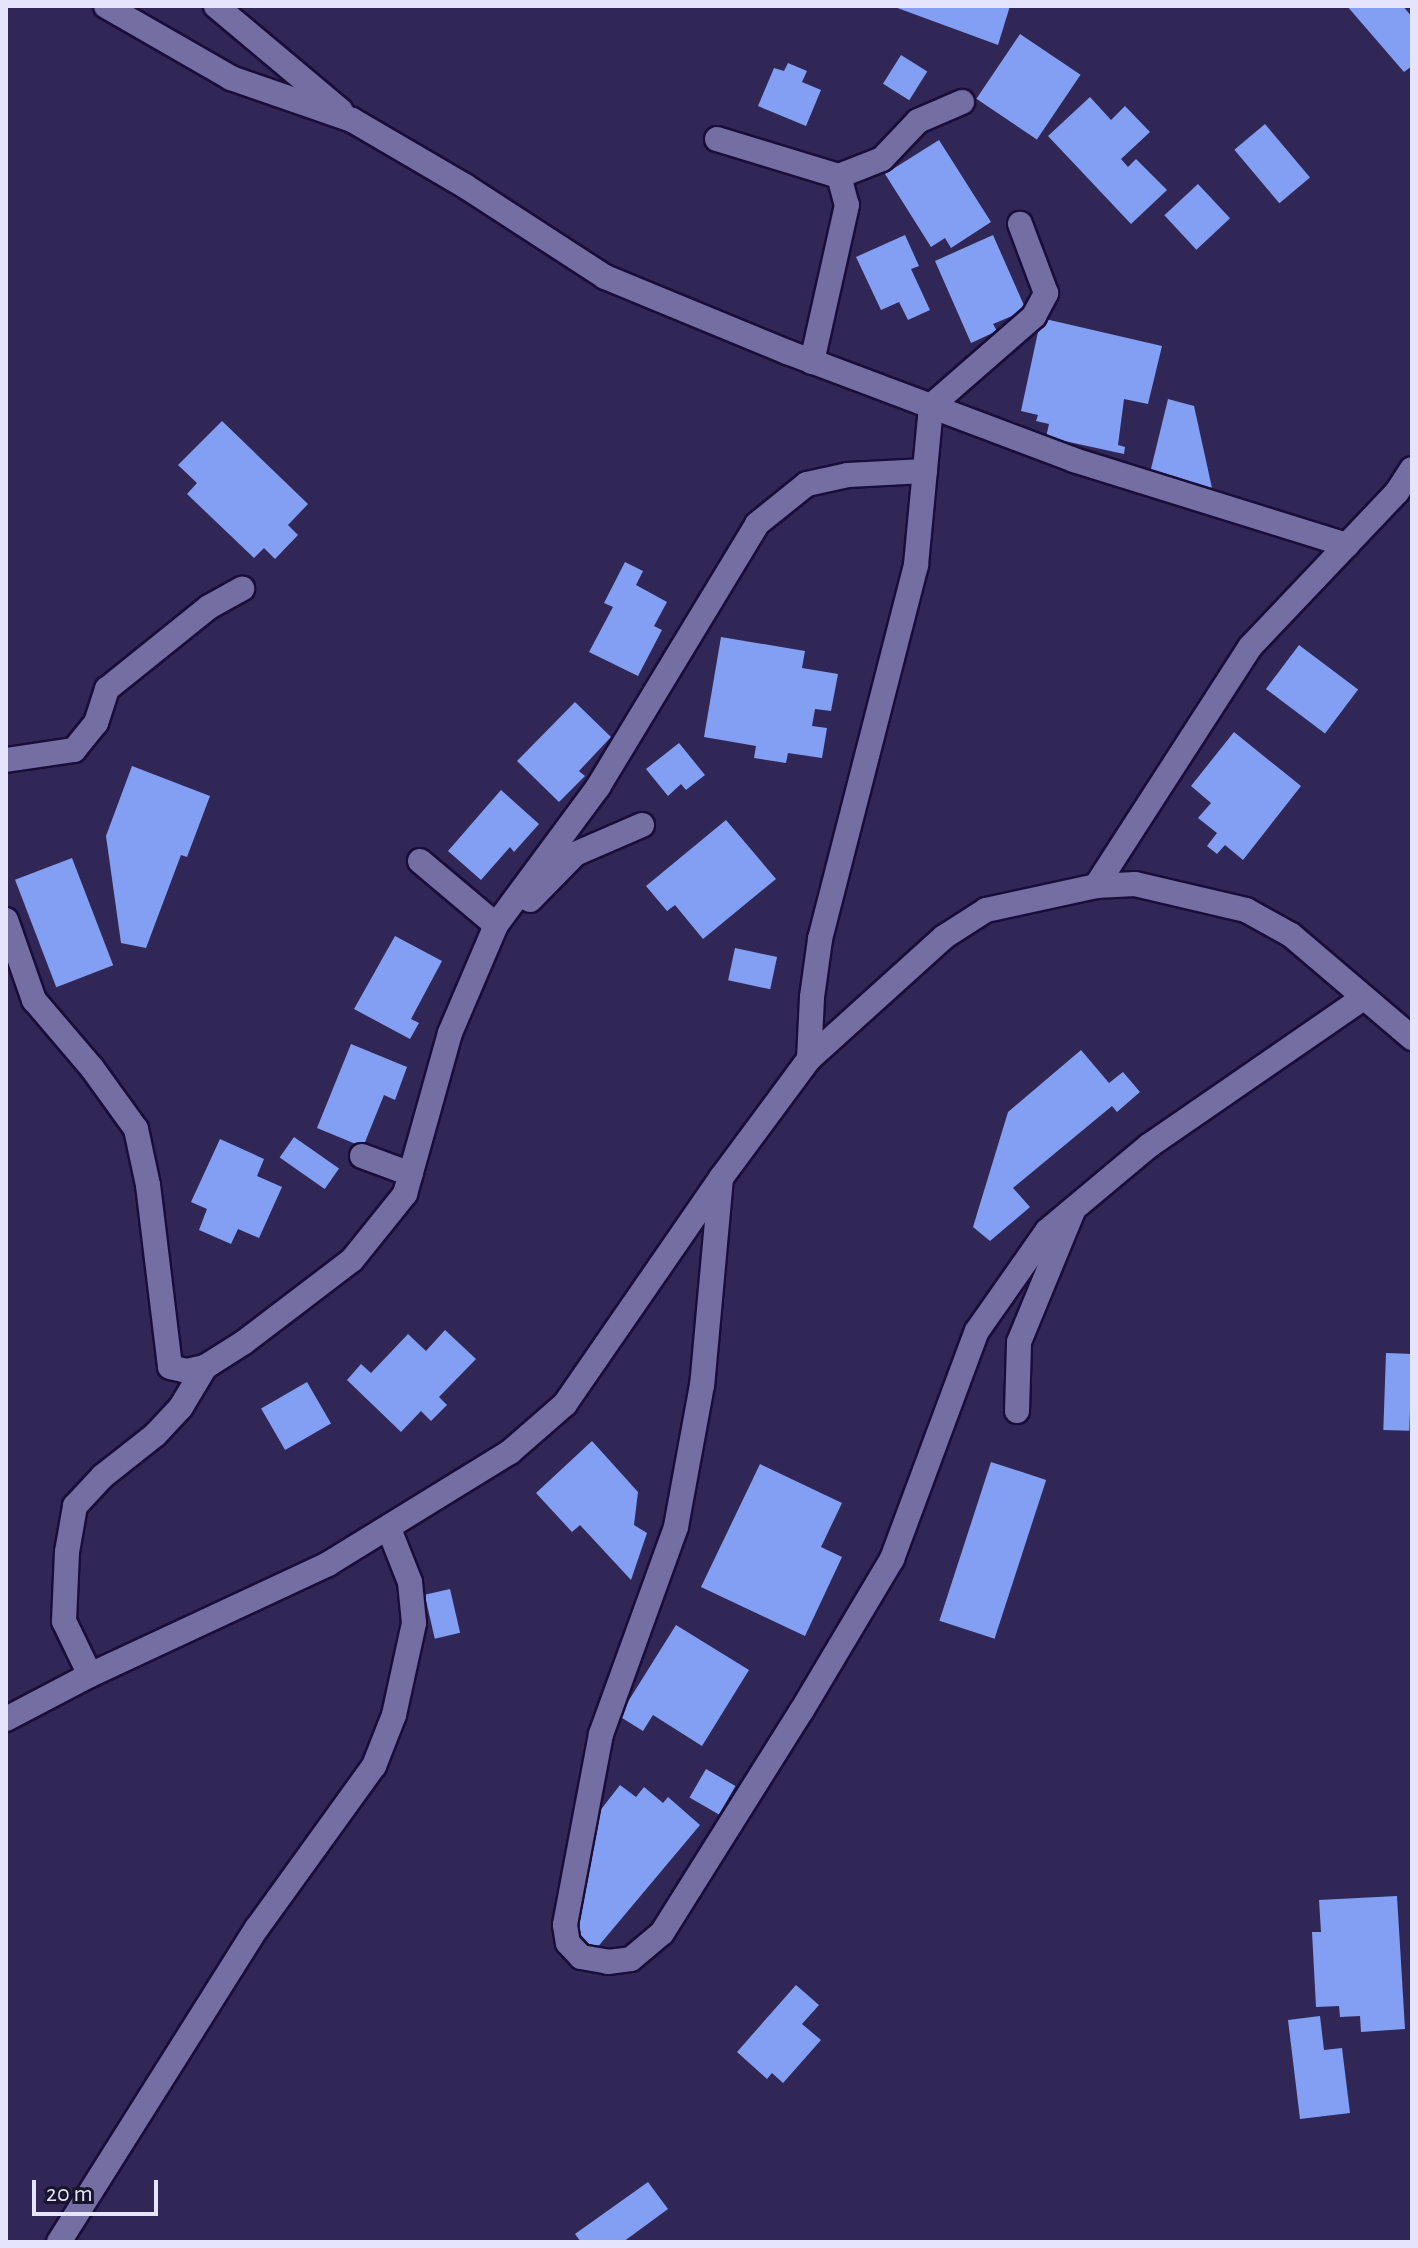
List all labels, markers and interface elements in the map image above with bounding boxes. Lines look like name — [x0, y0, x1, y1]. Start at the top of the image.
scale bar — [36, 2164, 162, 2214]
text: 20 m — [46, 2182, 93, 2206]

